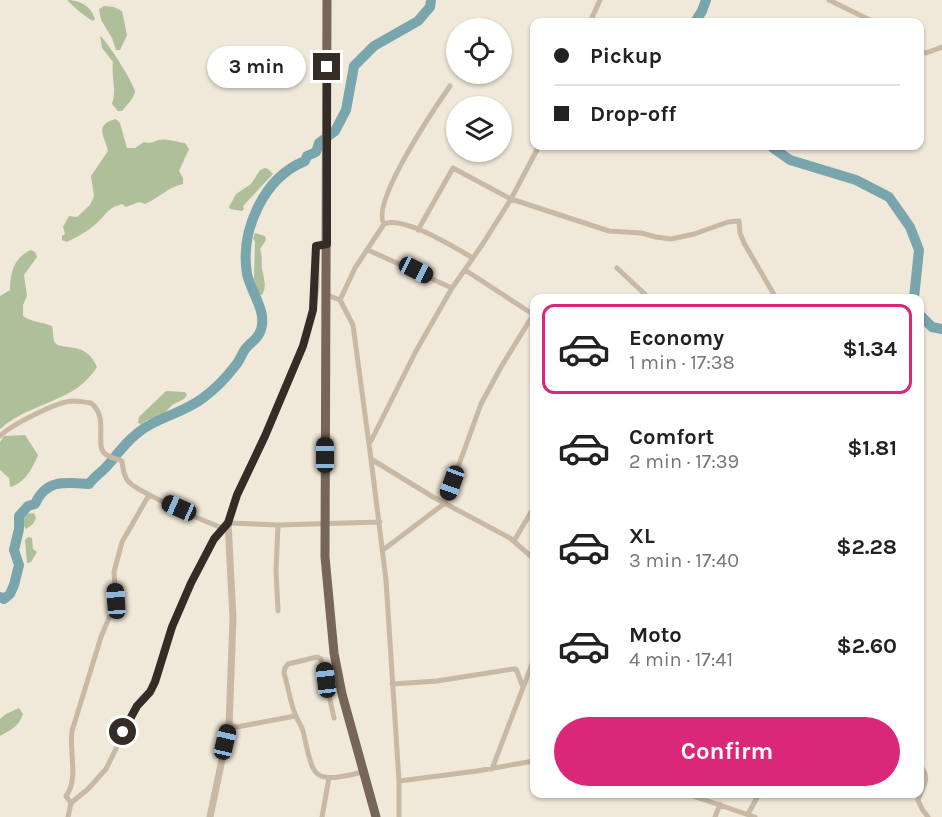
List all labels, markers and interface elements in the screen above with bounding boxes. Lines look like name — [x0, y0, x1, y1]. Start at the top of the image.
map controls — [446, 18, 512, 162]
button: locate — [446, 18, 512, 84]
text: Pickup — [590, 43, 662, 69]
callout: 3 min — [207, 46, 306, 88]
route end — [313, 53, 340, 80]
text: 3 min — [229, 55, 284, 78]
button: layers — [446, 96, 512, 162]
text: Drop-off — [590, 101, 676, 127]
car — [396, 254, 436, 286]
icon: car — [557, 322, 611, 376]
text: Economy — [629, 325, 724, 351]
text: $1.34 — [842, 336, 897, 362]
text: 1 min · 17:38 — [629, 351, 735, 374]
icon: car — [557, 421, 611, 475]
text: Comfort — [629, 424, 714, 450]
text: $1.81 — [847, 435, 897, 461]
car — [316, 437, 334, 473]
text: 2 min · 17:39 — [629, 450, 739, 473]
car — [437, 463, 467, 503]
car — [159, 492, 199, 524]
icon: car — [557, 520, 611, 574]
text: XL — [629, 523, 655, 549]
text: $2.28 — [836, 534, 897, 560]
text: 3 min · 17:40 — [629, 549, 739, 572]
car — [106, 582, 126, 620]
icon: car — [557, 619, 611, 673]
text: Moto — [629, 622, 682, 648]
text: $2.60 — [837, 633, 897, 659]
text: 4 min · 17:41 — [629, 648, 733, 671]
car — [315, 661, 337, 699]
button: Confirm — [554, 717, 900, 786]
route start — [109, 718, 136, 745]
car — [212, 722, 238, 762]

